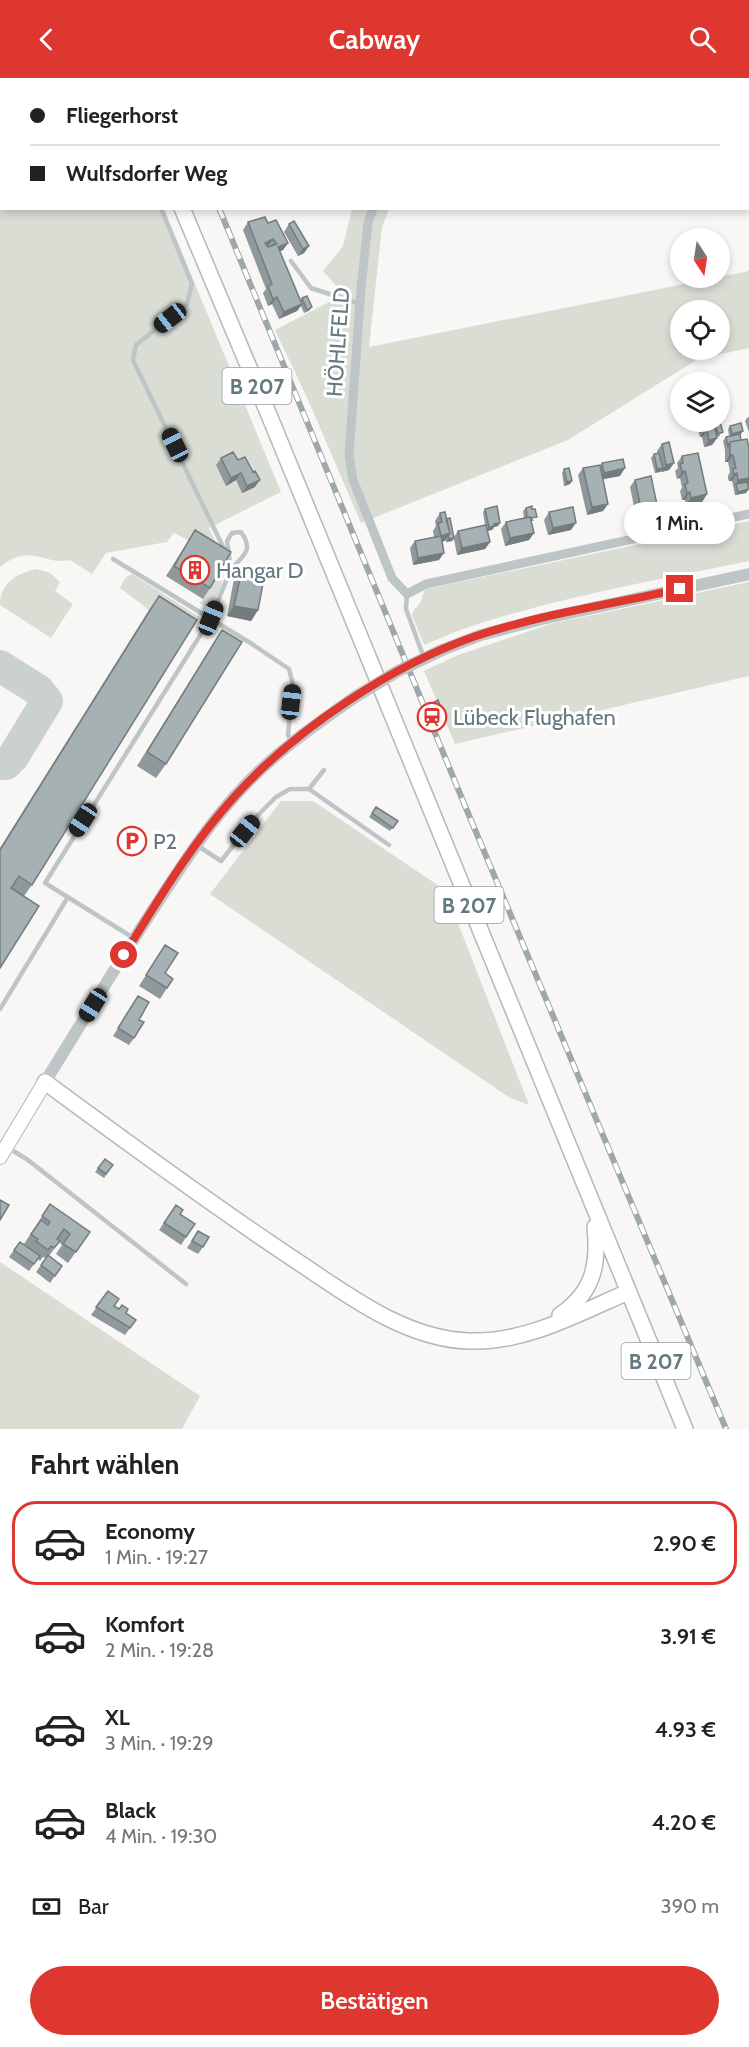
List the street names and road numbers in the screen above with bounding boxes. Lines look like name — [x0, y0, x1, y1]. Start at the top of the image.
street label: HÖHLFELD — [321, 286, 355, 398]
road number: B 207 — [222, 368, 292, 404]
road number: B 207 — [434, 887, 504, 923]
road number: B 207 — [622, 1343, 690, 1379]

